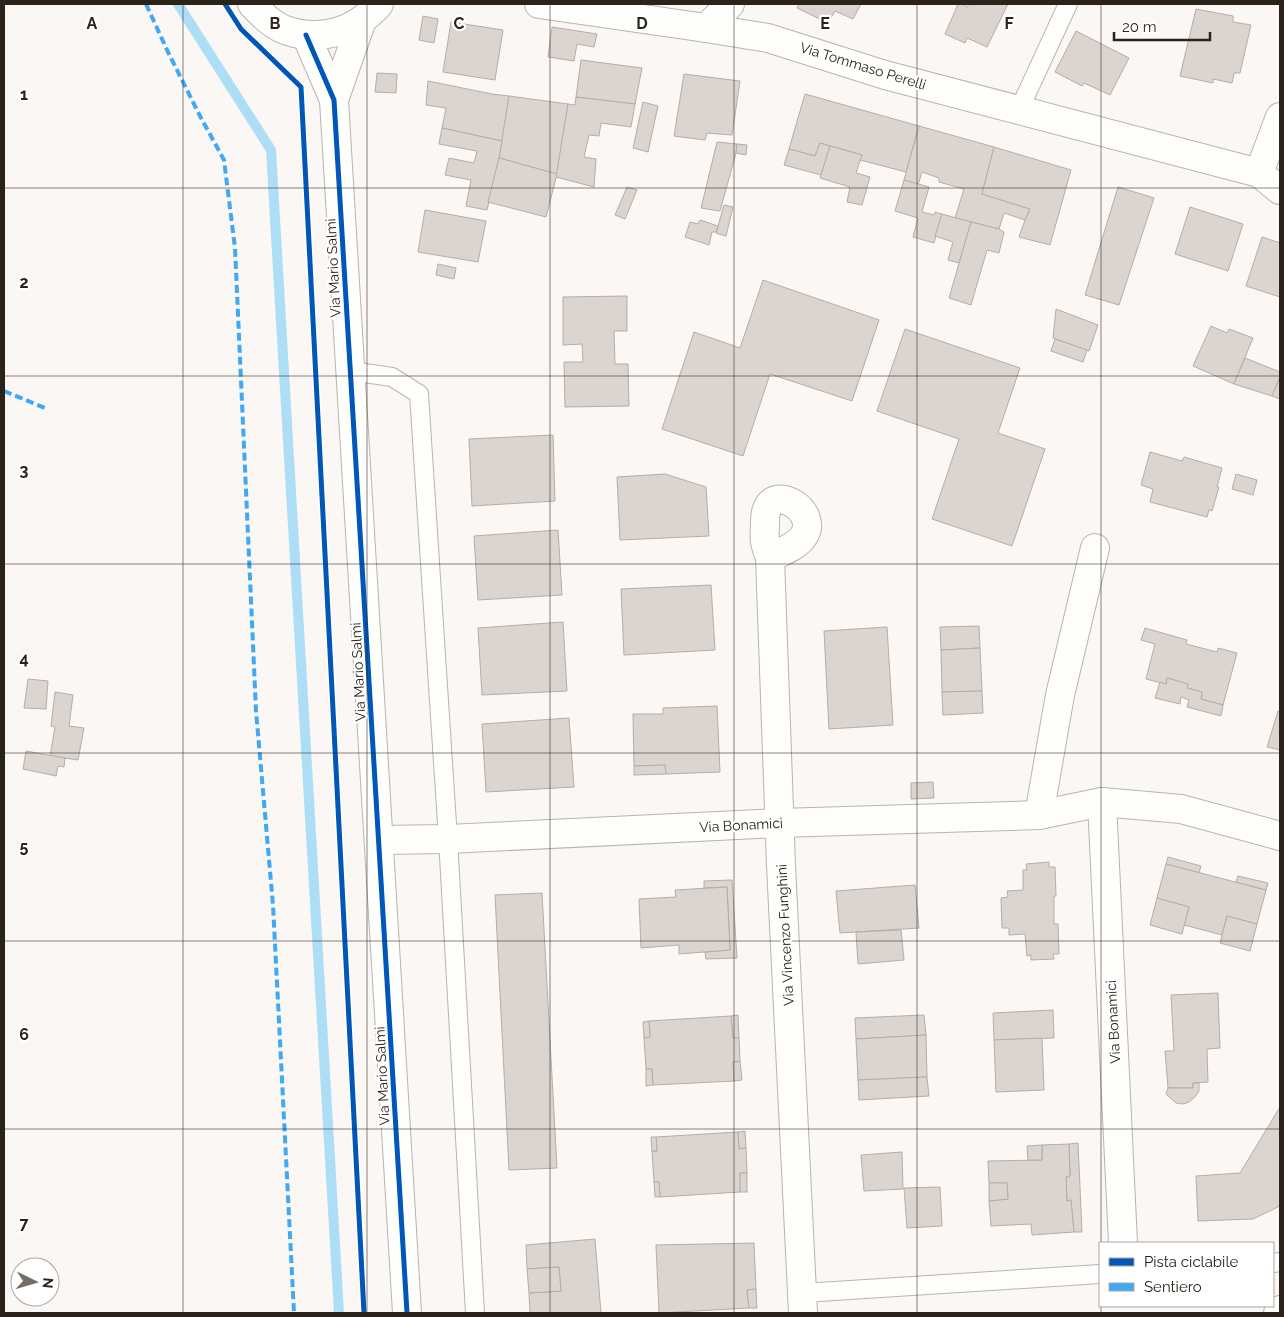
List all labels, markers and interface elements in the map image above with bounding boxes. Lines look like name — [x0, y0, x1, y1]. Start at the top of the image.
scale bar — [1114, 10, 1210, 42]
text: A — [87, 14, 98, 33]
text: B — [270, 14, 281, 33]
text: C — [454, 14, 465, 33]
text: D — [636, 14, 648, 33]
text: E — [820, 14, 830, 33]
text: F — [1004, 14, 1014, 33]
text: 20 m — [1122, 18, 1157, 36]
street label: Via Tommaso Perelli — [798, 39, 928, 93]
text: 1 — [20, 85, 28, 104]
street label: Via Mario Salmi — [322, 218, 344, 318]
text: 2 — [19, 273, 29, 292]
text: 3 — [20, 461, 29, 480]
street label: Via Mario Salmi — [347, 622, 369, 722]
text: 4 — [19, 649, 29, 668]
street label: Via Bonamici — [699, 815, 783, 835]
text: 5 — [20, 837, 29, 856]
street label: Via Vincenzo Funghini — [773, 864, 797, 1006]
street label: Via Bonamici — [1103, 980, 1123, 1064]
text: 6 — [19, 1025, 29, 1044]
street label: Via Mario Salmi — [371, 1026, 393, 1126]
text: 7 — [20, 1214, 29, 1233]
legend — [1099, 1242, 1274, 1307]
text: Pista ciclabile — [1144, 1253, 1238, 1271]
north arrow — [10, 1257, 60, 1307]
text: N — [40, 1277, 56, 1289]
text: Sentiero — [1144, 1278, 1202, 1296]

